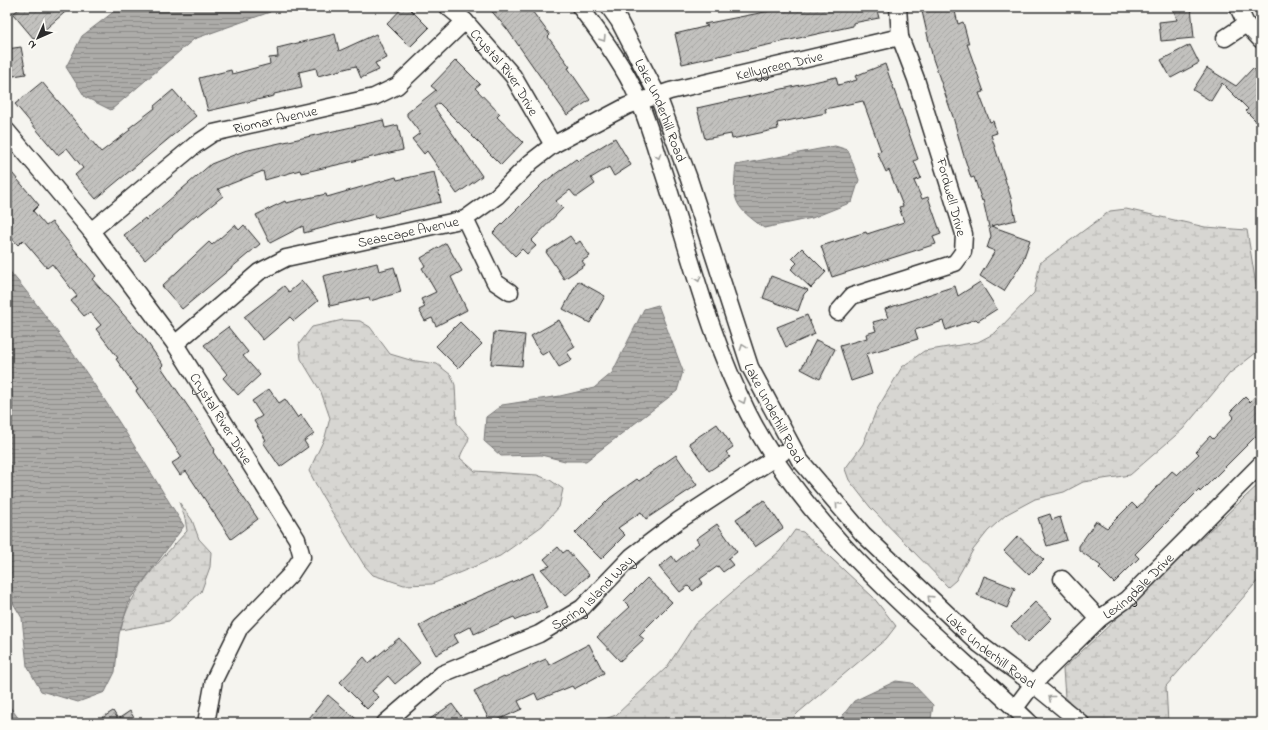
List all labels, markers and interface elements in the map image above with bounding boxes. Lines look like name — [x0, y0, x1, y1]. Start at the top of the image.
north arrow — [18, 18, 58, 58]
street label: Crystal River Drive — [464, 25, 543, 121]
one-way arrow — [598, 35, 606, 42]
text: N — [23, 36, 40, 53]
street label: Kellygreen Drive — [734, 46, 826, 87]
street label: Lake Underhill Road — [628, 55, 691, 166]
street label: Riomar Avenue — [231, 101, 320, 140]
one-way arrow — [653, 152, 662, 159]
street label: Fordwell Drive — [930, 155, 971, 240]
street label: Seascape Avenue — [356, 211, 462, 254]
one-way arrow — [693, 276, 702, 283]
one-way arrow — [740, 344, 748, 351]
street label: Lake Underhill Road — [738, 361, 808, 468]
street label: Crystal River Drive — [184, 369, 257, 470]
one-way arrow — [738, 397, 746, 404]
one-way arrow — [836, 503, 843, 510]
street label: Lexingdale Drive — [1099, 548, 1180, 625]
street label: Spring Island Way — [547, 551, 640, 636]
one-way arrow — [927, 595, 935, 602]
street label: Lake Underhill Road — [940, 609, 1040, 695]
one-way arrow — [1048, 696, 1056, 703]

